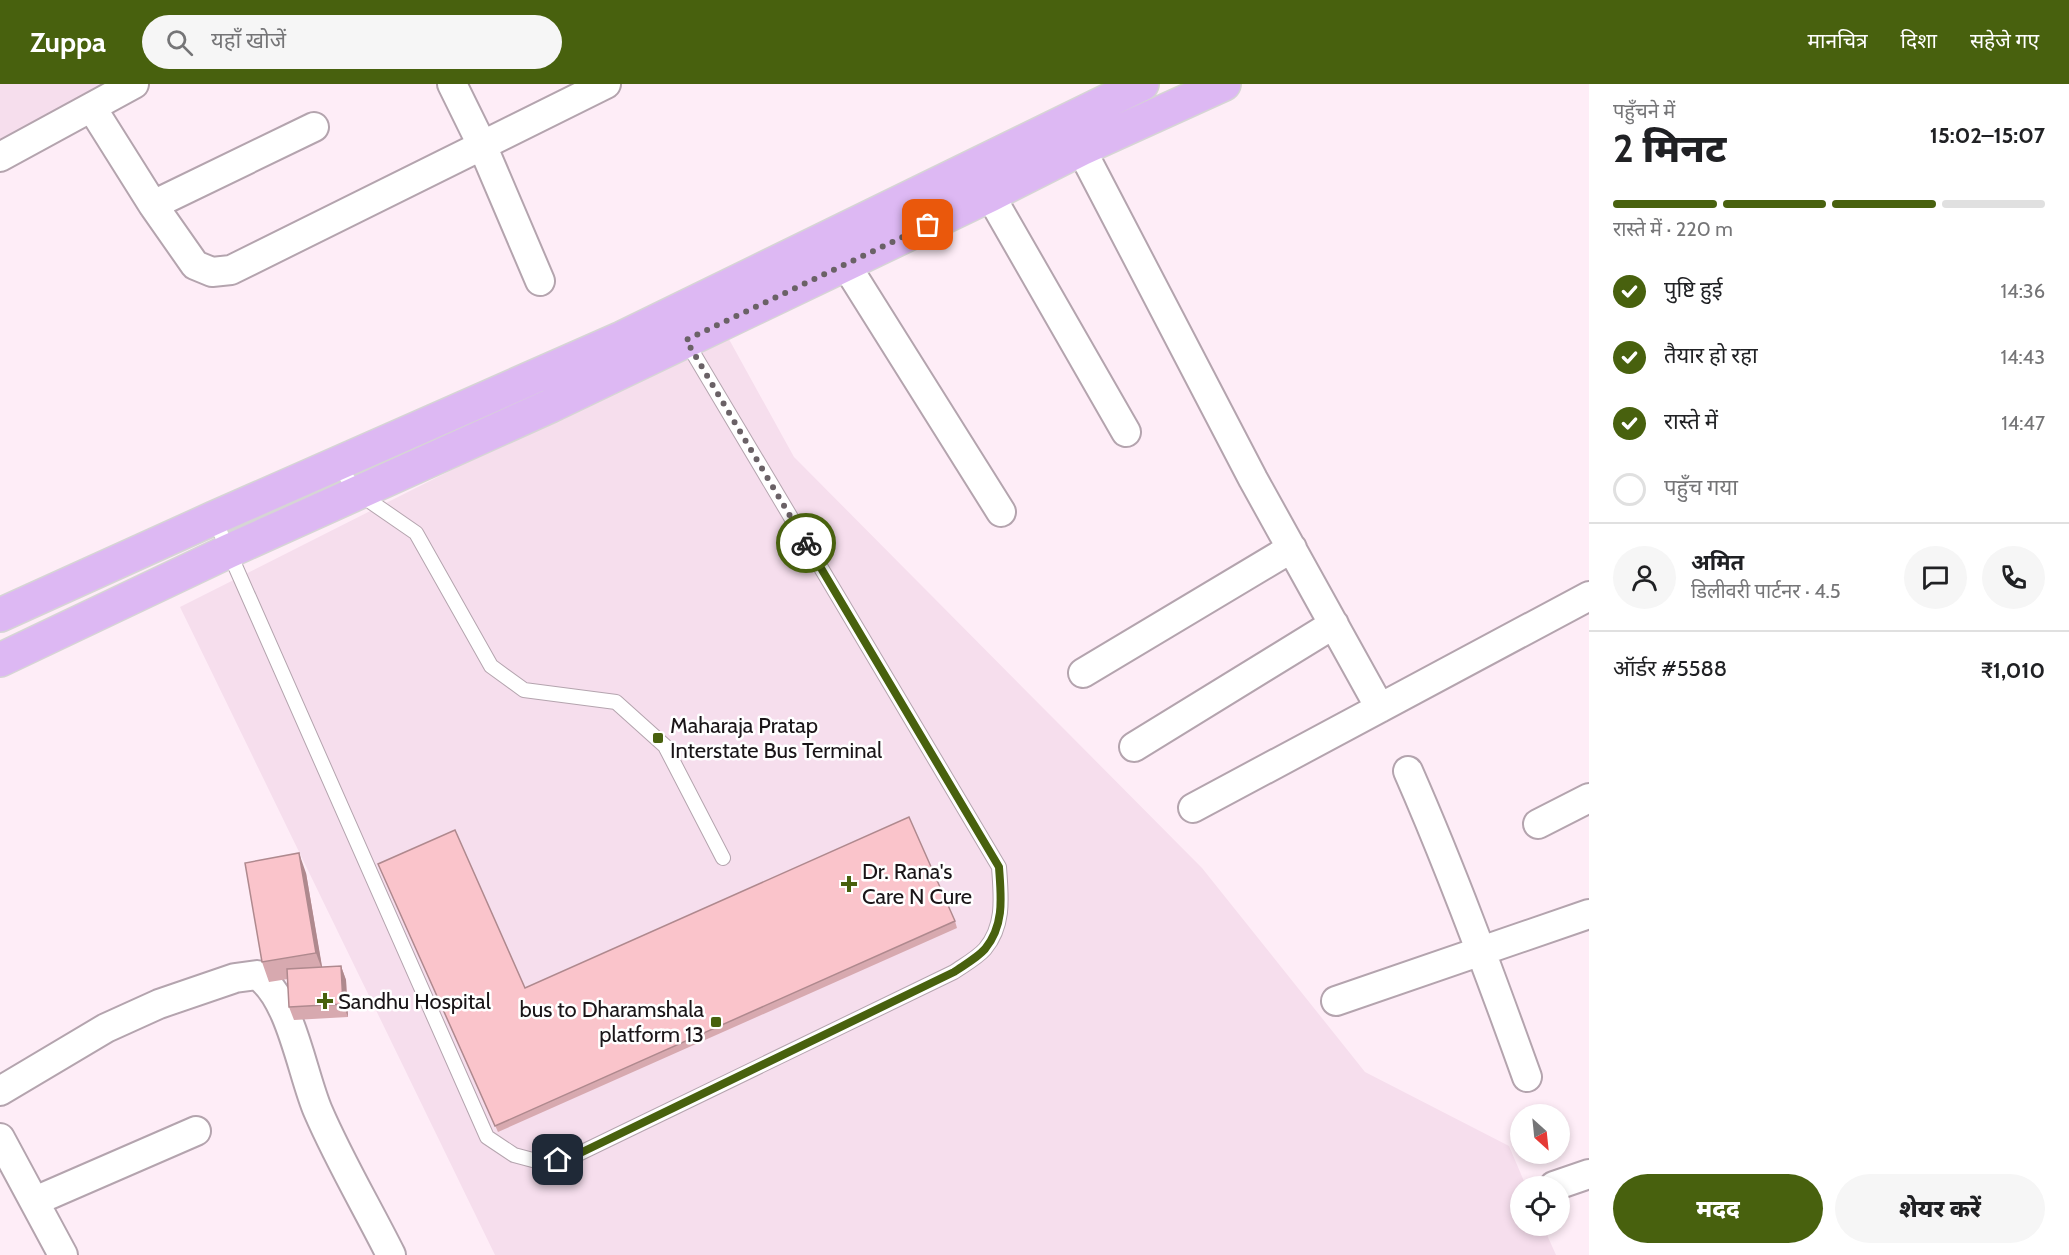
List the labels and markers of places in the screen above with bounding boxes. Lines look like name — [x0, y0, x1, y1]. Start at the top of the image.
pin — [902, 199, 953, 250]
place label: Maharaja Pratap Interstate Bus Terminal — [670, 712, 883, 764]
marker: Maharaja Pratap Interstate Bus Terminal — [651, 731, 665, 745]
place label: Dr. Rana's Care N Cure — [862, 858, 972, 910]
marker: Dr. Rana's Care N Cure — [840, 875, 858, 893]
place label: Sandhu Hospital — [338, 988, 492, 1015]
marker: Sandhu Hospital — [316, 992, 334, 1010]
place label: bus to Dharamshala platform 13 — [520, 996, 704, 1048]
marker: bus to Dharamshala platform 13 — [709, 1015, 723, 1029]
pin — [532, 1134, 583, 1185]

